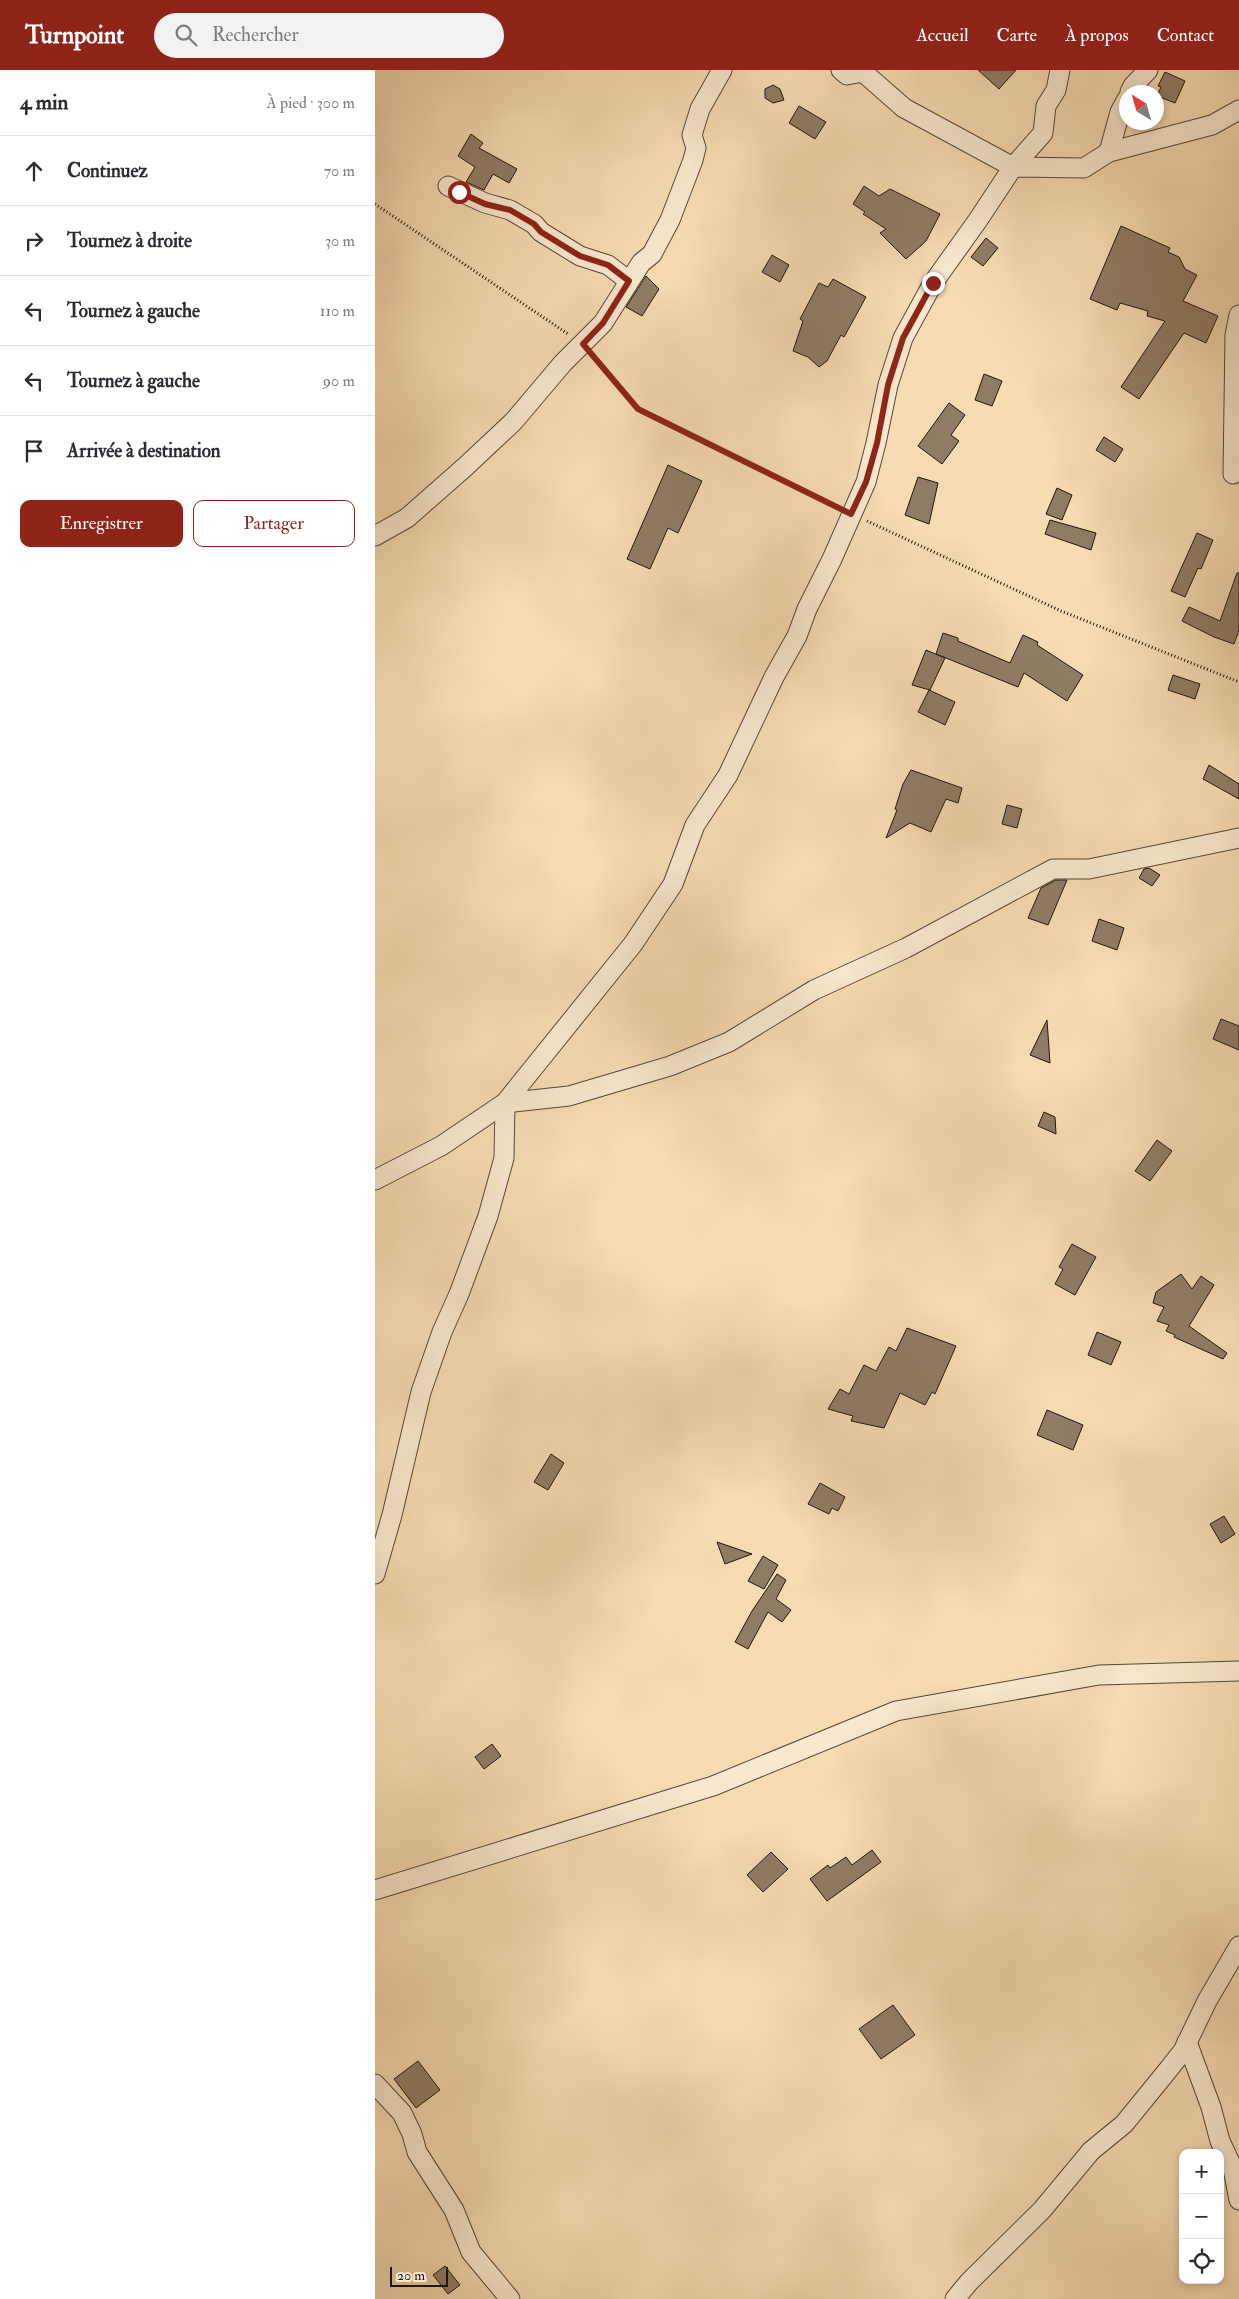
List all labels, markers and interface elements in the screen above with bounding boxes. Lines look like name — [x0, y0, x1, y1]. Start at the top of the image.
search box — [154, 13, 504, 58]
text: Turnpoint — [25, 20, 124, 51]
icon: search — [172, 21, 200, 49]
text: Rechercher — [212, 23, 299, 47]
text: Accueil — [916, 24, 969, 47]
text: Carte — [997, 24, 1037, 47]
text: À propos — [1065, 24, 1129, 47]
text: Contact — [1157, 24, 1214, 47]
north arrow — [1119, 85, 1164, 130]
text: 4 min — [20, 89, 68, 116]
text: À pied · 300 m — [267, 93, 355, 113]
icon: ahead — [20, 157, 48, 185]
text: Continuez — [67, 159, 148, 183]
text: 70 m — [324, 161, 355, 181]
route start — [448, 181, 471, 204]
icon: right — [20, 227, 48, 255]
text: Tournez à droite — [67, 229, 192, 253]
text: 30 m — [325, 231, 355, 251]
route end — [922, 272, 945, 295]
icon: left — [20, 297, 48, 325]
text: Tournez à gauche — [67, 299, 200, 323]
text: 110 m — [320, 301, 355, 321]
icon: left — [20, 367, 48, 395]
text: Tournez à gauche — [67, 369, 200, 393]
text: 90 m — [323, 371, 355, 391]
icon: arrive — [20, 437, 48, 465]
text: Arrivée à destination — [67, 439, 221, 463]
button: Enregistrer — [20, 500, 183, 547]
button: Partager — [193, 500, 355, 547]
map controls — [1179, 2149, 1224, 2284]
button: + — [1179, 2149, 1224, 2194]
button: − — [1179, 2194, 1224, 2239]
button: locate — [1179, 2239, 1224, 2284]
scale bar — [390, 2264, 447, 2287]
text: 20 m — [397, 2267, 425, 2284]

